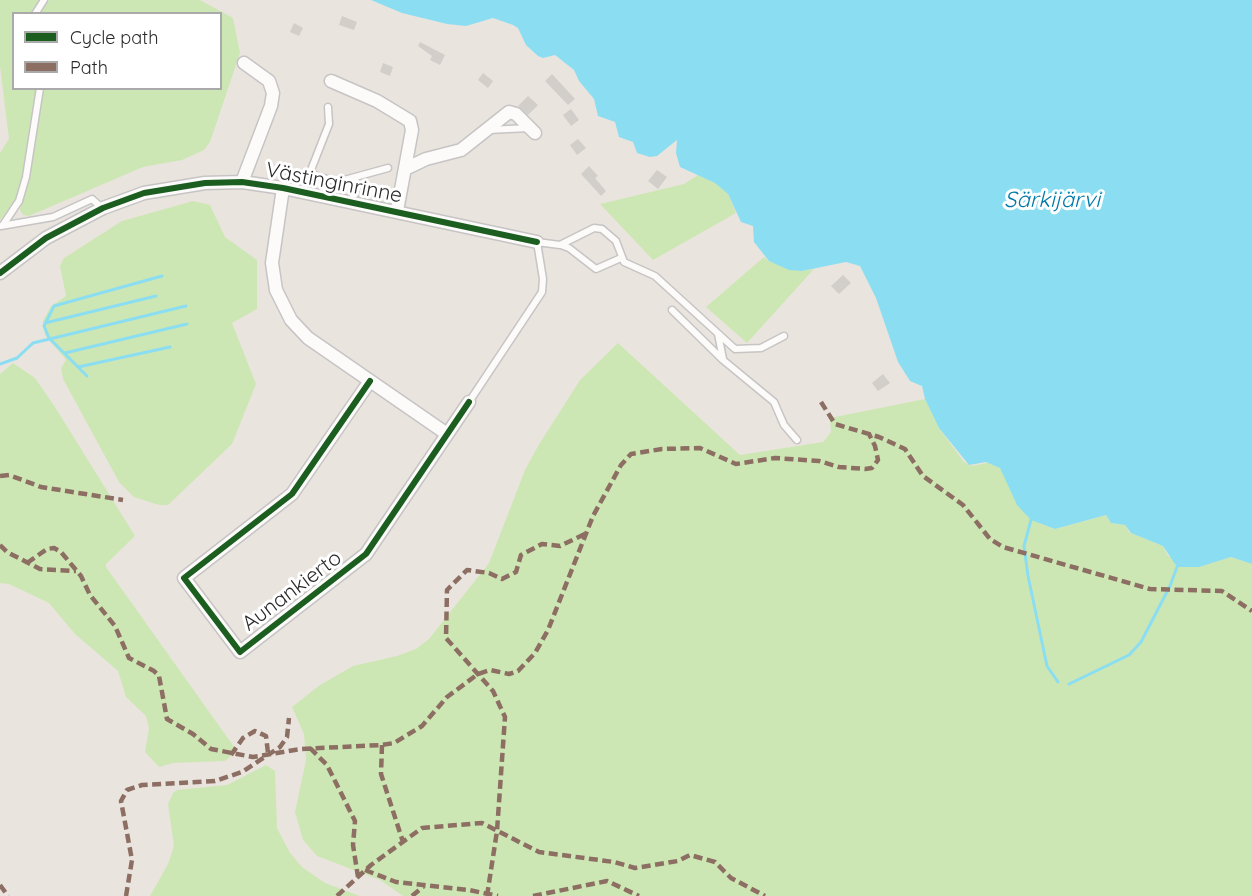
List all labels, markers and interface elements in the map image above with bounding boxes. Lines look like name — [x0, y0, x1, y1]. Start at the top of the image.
legend — [12, 12, 222, 90]
text: Cycle path — [70, 26, 158, 49]
text: Path — [70, 56, 108, 79]
street label: Västinginrinne — [264, 157, 404, 209]
water label: Särkijärvi — [1004, 187, 1100, 213]
street label: Aunankierto — [237, 546, 347, 636]

